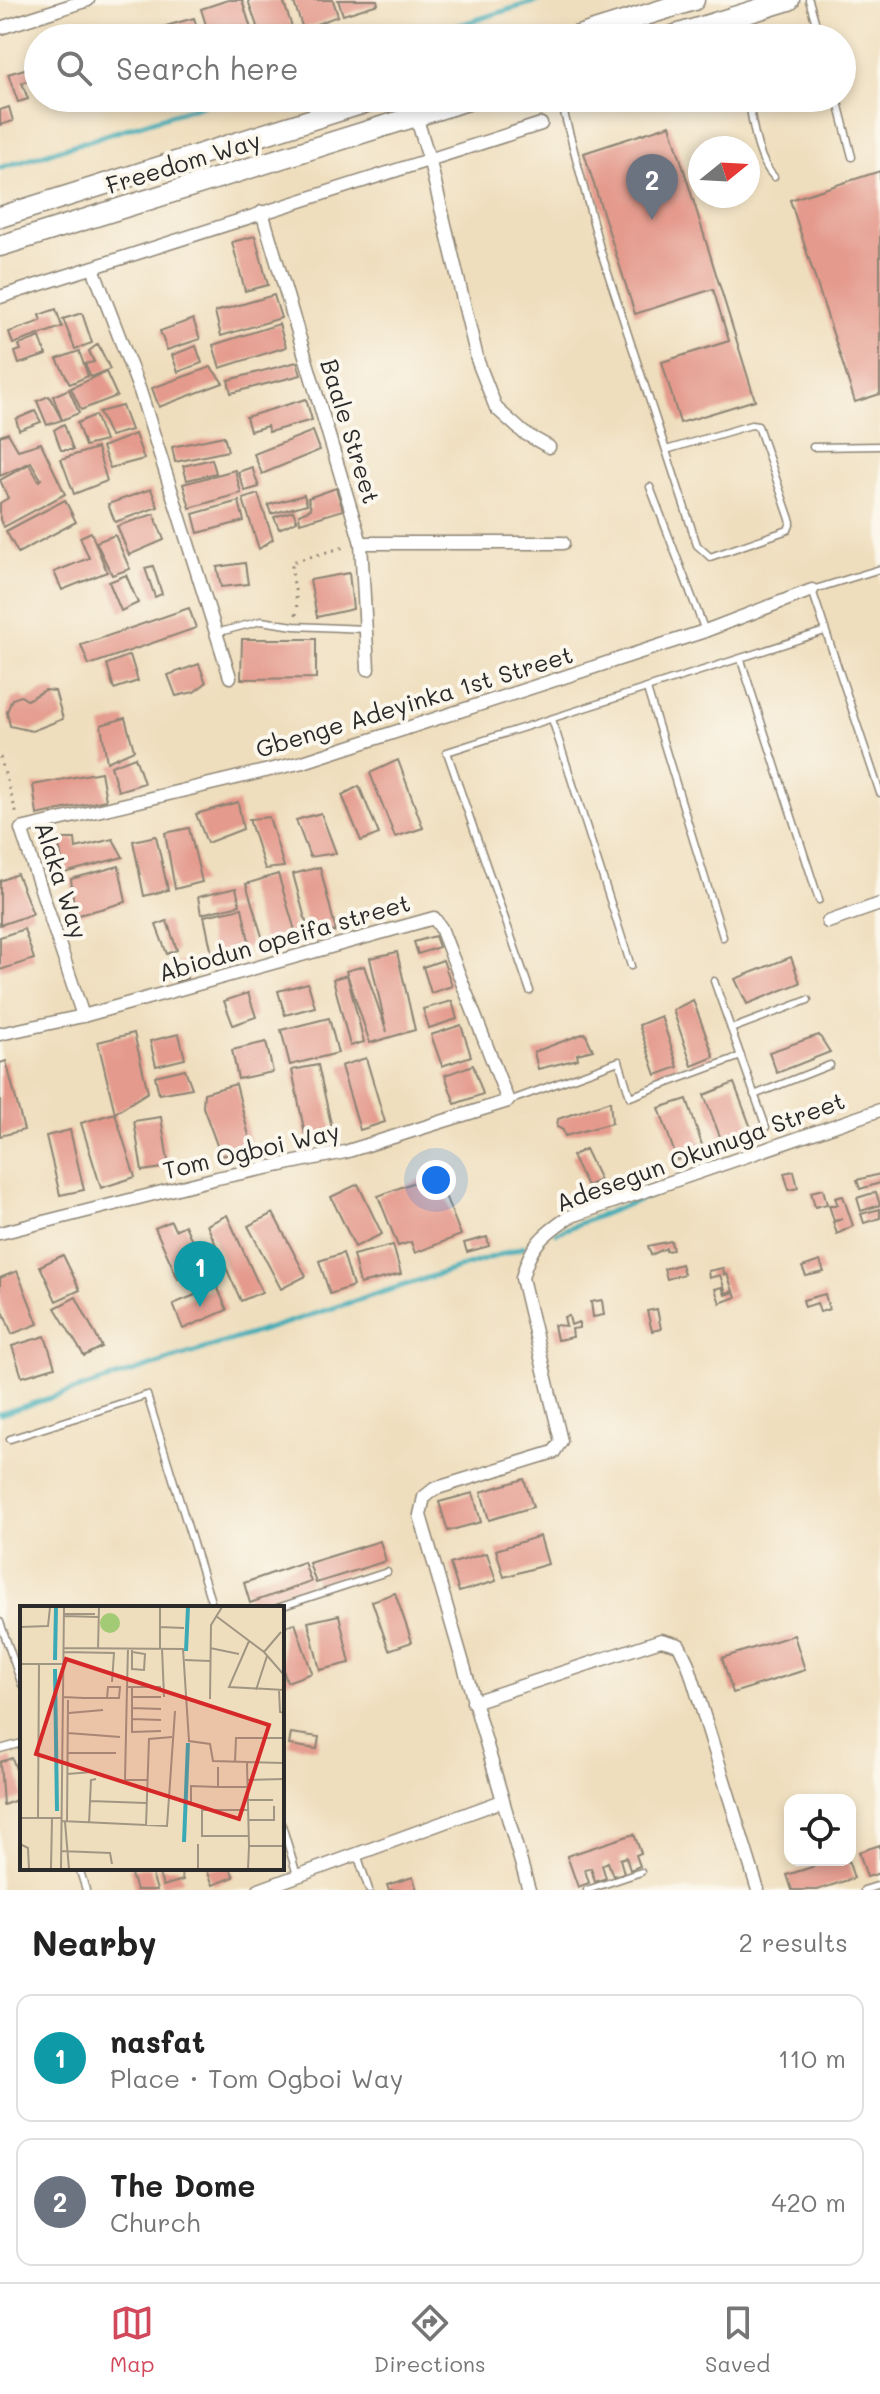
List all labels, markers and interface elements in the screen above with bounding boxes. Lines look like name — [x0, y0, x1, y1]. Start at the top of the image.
search box — [24, 24, 856, 112]
icon: search — [52, 46, 96, 90]
text: Search here — [116, 48, 299, 88]
street label: Freedom Way — [102, 124, 264, 200]
north arrow — [688, 136, 760, 208]
pin: 2 — [626, 154, 678, 220]
street label: Baale Street — [314, 355, 388, 507]
street label: Gbenge Adeyinka 1st Street — [252, 638, 576, 764]
street label: Alaka Way — [28, 817, 96, 943]
street label: Abiodun opeifa street — [155, 886, 413, 988]
street label: Adesegun Okunuga Street — [551, 1084, 849, 1218]
street label: Tom Ogboi Way — [160, 1115, 342, 1185]
your location — [416, 1160, 456, 1200]
pin: 1 — [174, 1241, 226, 1307]
inset map — [20, 1606, 284, 1870]
map controls — [784, 1794, 856, 1866]
button: locate — [784, 1794, 856, 1866]
text: Nearby — [32, 1920, 157, 1965]
text: 2 results — [739, 1925, 848, 1959]
text: nasfat — [110, 2021, 205, 2061]
text: 1 — [54, 2041, 66, 2075]
text: 110 m — [778, 2041, 846, 2075]
text: Place · Tom Ogboi Way — [110, 2061, 403, 2095]
text: The Dome — [110, 2165, 255, 2205]
text: 2 — [53, 2185, 67, 2219]
text: 420 m — [771, 2185, 846, 2219]
text: Church — [110, 2205, 200, 2239]
tab: Map — [110, 2301, 155, 2378]
tab: Directions — [374, 2301, 486, 2378]
tab: Saved — [705, 2301, 770, 2378]

